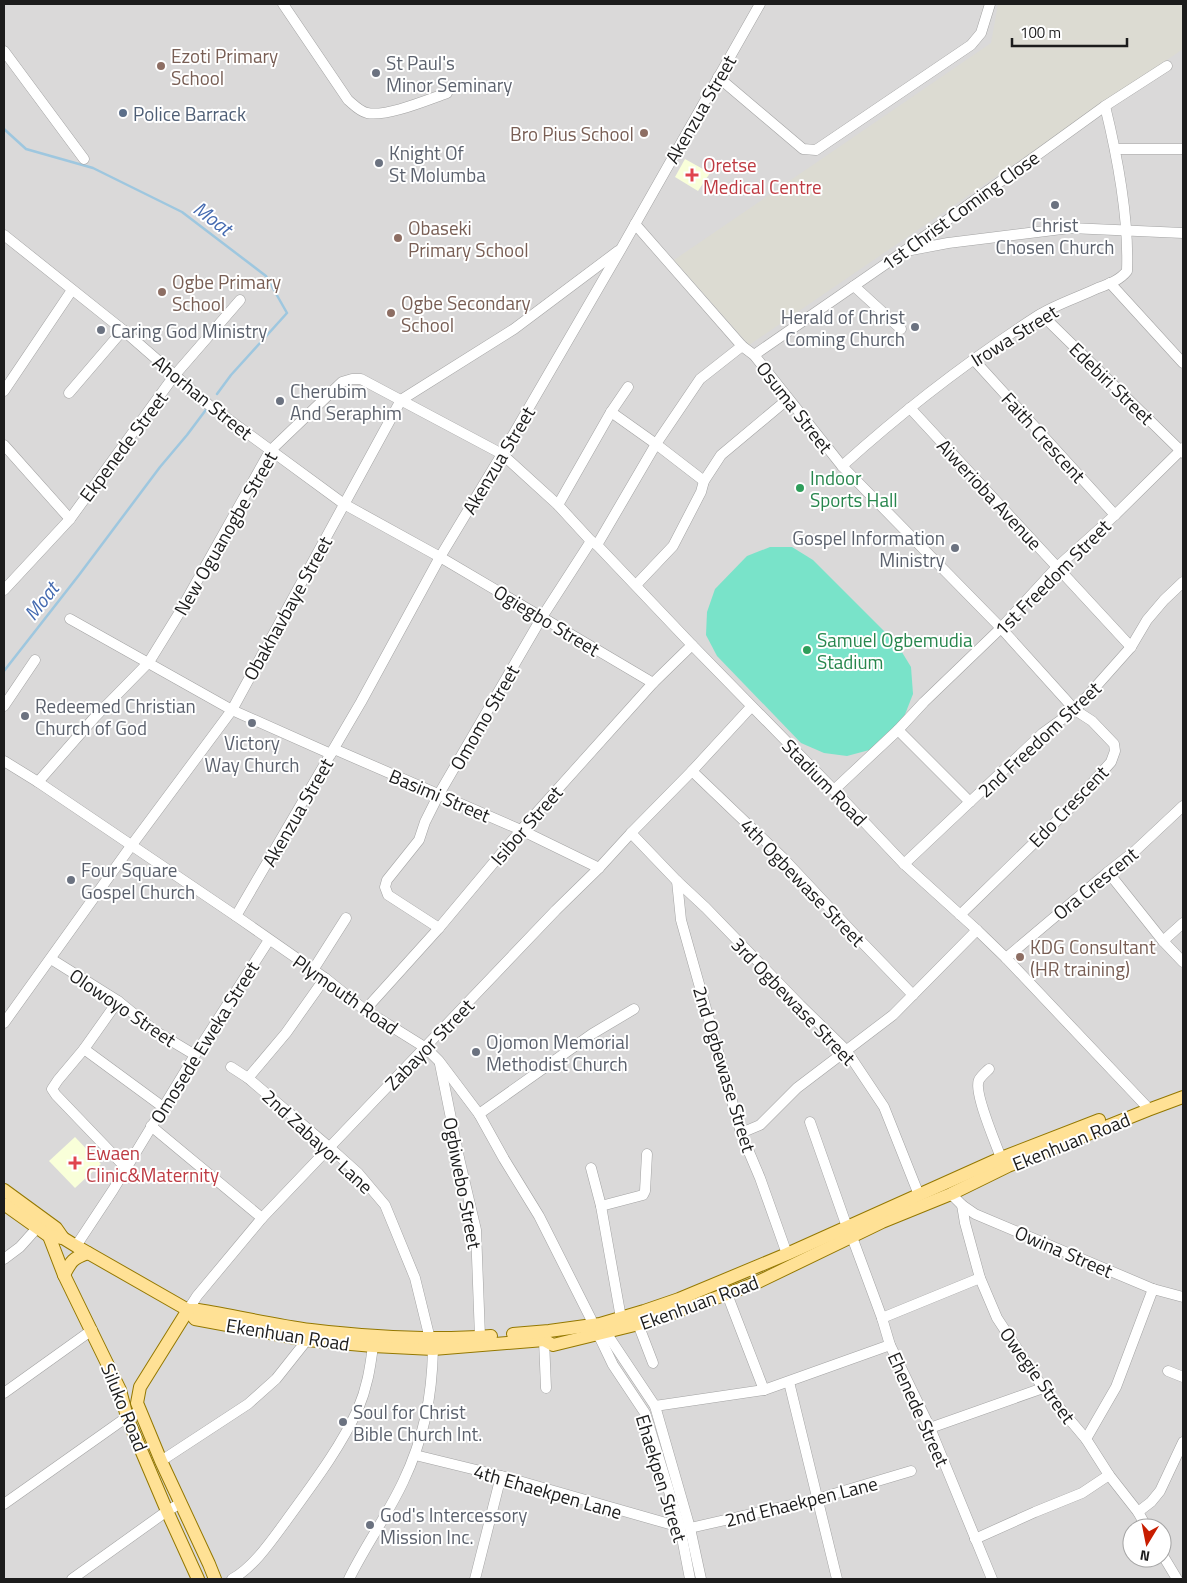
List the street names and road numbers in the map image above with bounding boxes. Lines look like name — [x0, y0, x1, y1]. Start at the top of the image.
street label: Akenzua Street — [657, 49, 743, 169]
street label: 1st Christ Coming Close — [875, 143, 1045, 277]
street label: Irowa Street — [965, 297, 1064, 373]
street label: Edebiri Street — [1063, 335, 1161, 431]
street label: Ahorhan Street — [147, 348, 259, 447]
street label: Osuma Street — [750, 355, 840, 460]
street label: Ekpenede Street — [72, 384, 174, 507]
street label: Faith Crescent — [995, 385, 1093, 489]
street label: Akenzua Street — [454, 400, 542, 520]
street label: Aiwerioba Avenue — [931, 432, 1049, 556]
street label: New Oguanogbe Street — [166, 445, 284, 621]
street label: 1st Freedom Street — [987, 512, 1117, 642]
street label: Obakhavbaye Street — [235, 530, 339, 685]
street label: Ogiegbo Street — [489, 577, 606, 663]
street label: Omomo Street — [442, 659, 526, 775]
street label: 2nd Freedom Street — [971, 674, 1107, 804]
street label: Stadium Road — [776, 732, 874, 832]
street label: Akenzua Street — [254, 752, 340, 872]
street label: Edo Crescent — [1021, 758, 1115, 854]
street label: Basimi Street — [385, 761, 495, 829]
street label: Isibor Street — [483, 778, 569, 871]
street label: 4th Ogbewase Street — [734, 811, 872, 953]
street label: Ora Crescent — [1046, 839, 1144, 927]
street label: 3rd Ogbewase Street — [725, 930, 863, 1072]
street label: Plymouth Road — [287, 947, 405, 1041]
street label: Omosede Eweka Street — [142, 955, 266, 1129]
street label: Olowoyo Street — [64, 961, 182, 1054]
street label: 2nd Ogbewase Street — [686, 982, 764, 1156]
street label: Zabayor Street — [378, 991, 481, 1096]
street label: 2nd Zabayor Lane — [256, 1082, 380, 1200]
street label: Ekenhuan Road — [1008, 1104, 1134, 1178]
street label: Ogbiwebo Street — [436, 1115, 490, 1252]
street label: Owina Street — [1010, 1217, 1118, 1285]
street label: Ekenhuan Road — [636, 1267, 762, 1337]
street label: Ekenhuan Road — [224, 1310, 352, 1358]
street label: Owegie Street — [993, 1321, 1083, 1430]
street label: Ehenede Street — [881, 1347, 957, 1471]
street label: Siluko Road — [94, 1358, 156, 1456]
street label: Ehaekpen Street — [629, 1411, 695, 1546]
street label: 4th Ehaekpen Lane — [470, 1456, 626, 1526]
street label: 2nd Ehaekpen Lane — [722, 1468, 880, 1534]

